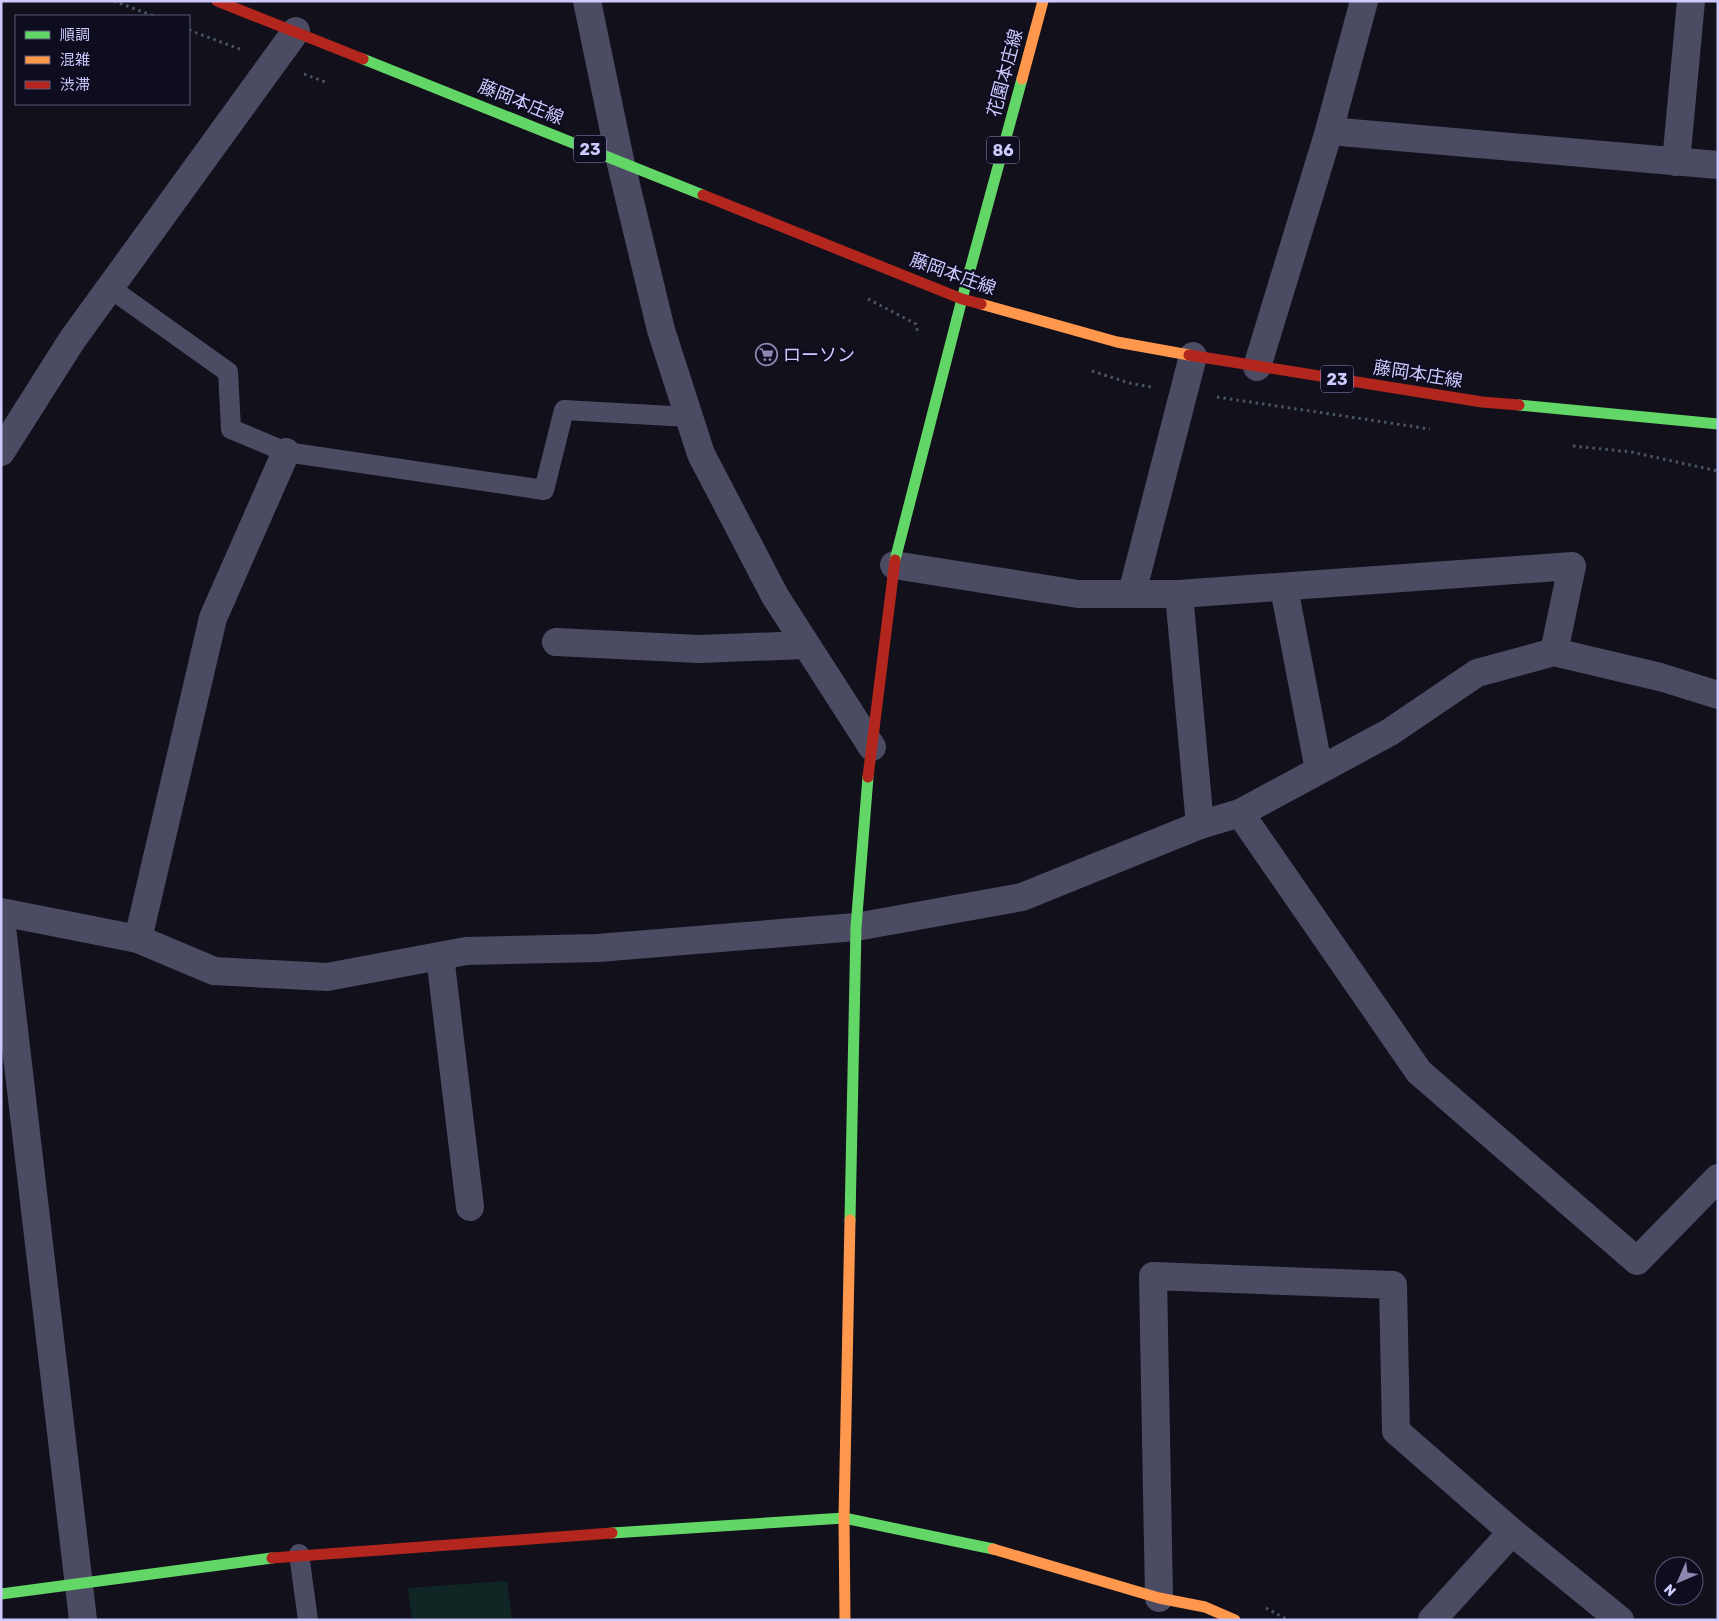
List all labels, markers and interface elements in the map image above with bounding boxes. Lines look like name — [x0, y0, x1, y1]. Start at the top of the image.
legend — [15, 15, 190, 105]
text: 順調 — [60, 26, 90, 44]
street label: 花園本庄線 — [983, 27, 1027, 119]
text: 混雑 — [60, 51, 90, 69]
street label: 藤岡本庄線 — [475, 75, 567, 129]
text: 渋滞 — [60, 76, 90, 94]
road number: 23 — [574, 136, 606, 162]
road number: 86 — [987, 136, 1019, 164]
street label: 藤岡本庄線 — [907, 248, 999, 300]
supermarket icon: ローソン — [755, 343, 779, 367]
place label: ローソン — [783, 344, 855, 366]
street label: 藤岡本庄線 — [1372, 356, 1464, 392]
road number: 23 — [1321, 366, 1353, 392]
north arrow — [1654, 1556, 1704, 1606]
text: N — [1661, 1580, 1680, 1599]

